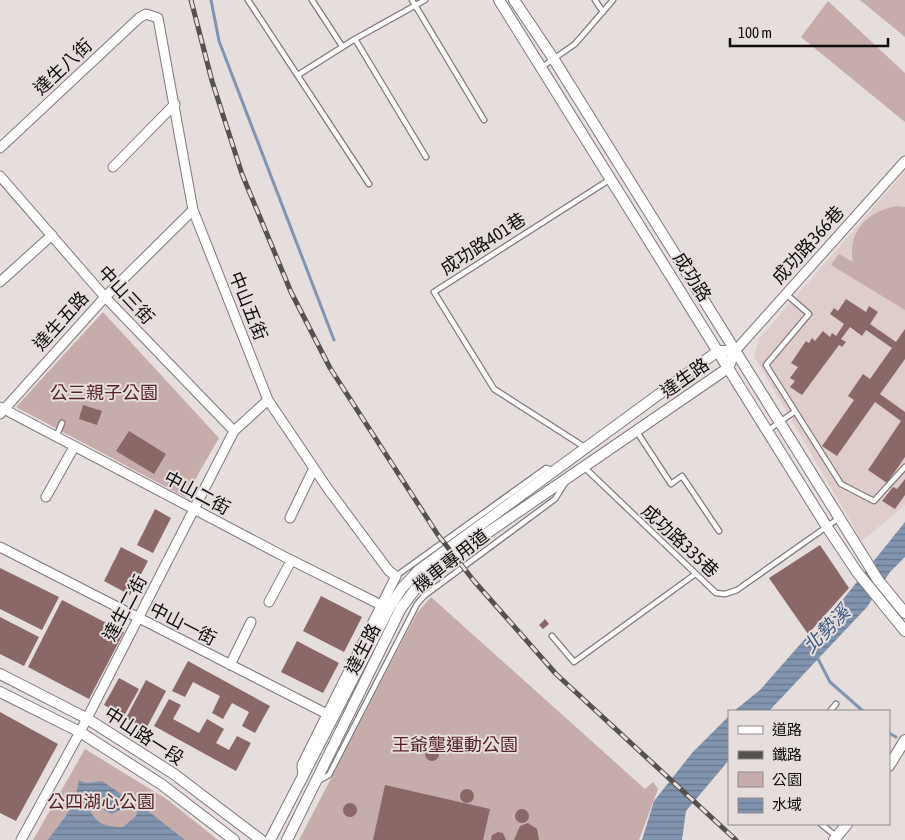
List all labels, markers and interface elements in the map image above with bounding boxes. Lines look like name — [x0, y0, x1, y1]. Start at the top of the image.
scale bar — [730, 15, 888, 47]
text: 100 m — [738, 24, 772, 41]
street label: 達生八街 — [29, 34, 96, 99]
street label: 成功路366巷 — [767, 201, 848, 288]
street label: 成功路401巷 — [436, 208, 529, 279]
street label: 成功路 — [669, 248, 716, 305]
street label: 中山三街 — [94, 261, 159, 328]
street label: 中山五街 — [225, 269, 272, 343]
street label: 達生五路 — [29, 287, 93, 354]
street label: 達生路 — [657, 354, 713, 402]
park label: 公三親子公園 — [50, 382, 158, 403]
street label: 中山二街 — [161, 466, 234, 519]
street label: 成功路335巷 — [638, 500, 723, 582]
street label: 機車專用道 — [409, 525, 493, 597]
street label: 達生二街 — [98, 571, 151, 644]
street label: 中山一街 — [146, 598, 220, 649]
water label: 北勢溪 — [798, 599, 856, 657]
street label: 達生路 — [341, 620, 384, 678]
street label: 中山路一段 — [101, 702, 188, 769]
legend — [728, 710, 890, 825]
text: 道路 — [772, 721, 802, 738]
park label: 王爺壟運動公園 — [392, 734, 518, 755]
text: 鐵路 — [772, 746, 802, 763]
text: 公園 — [772, 771, 802, 788]
park label: 公四湖心公園 — [47, 791, 155, 812]
text: 水域 — [772, 796, 802, 813]

